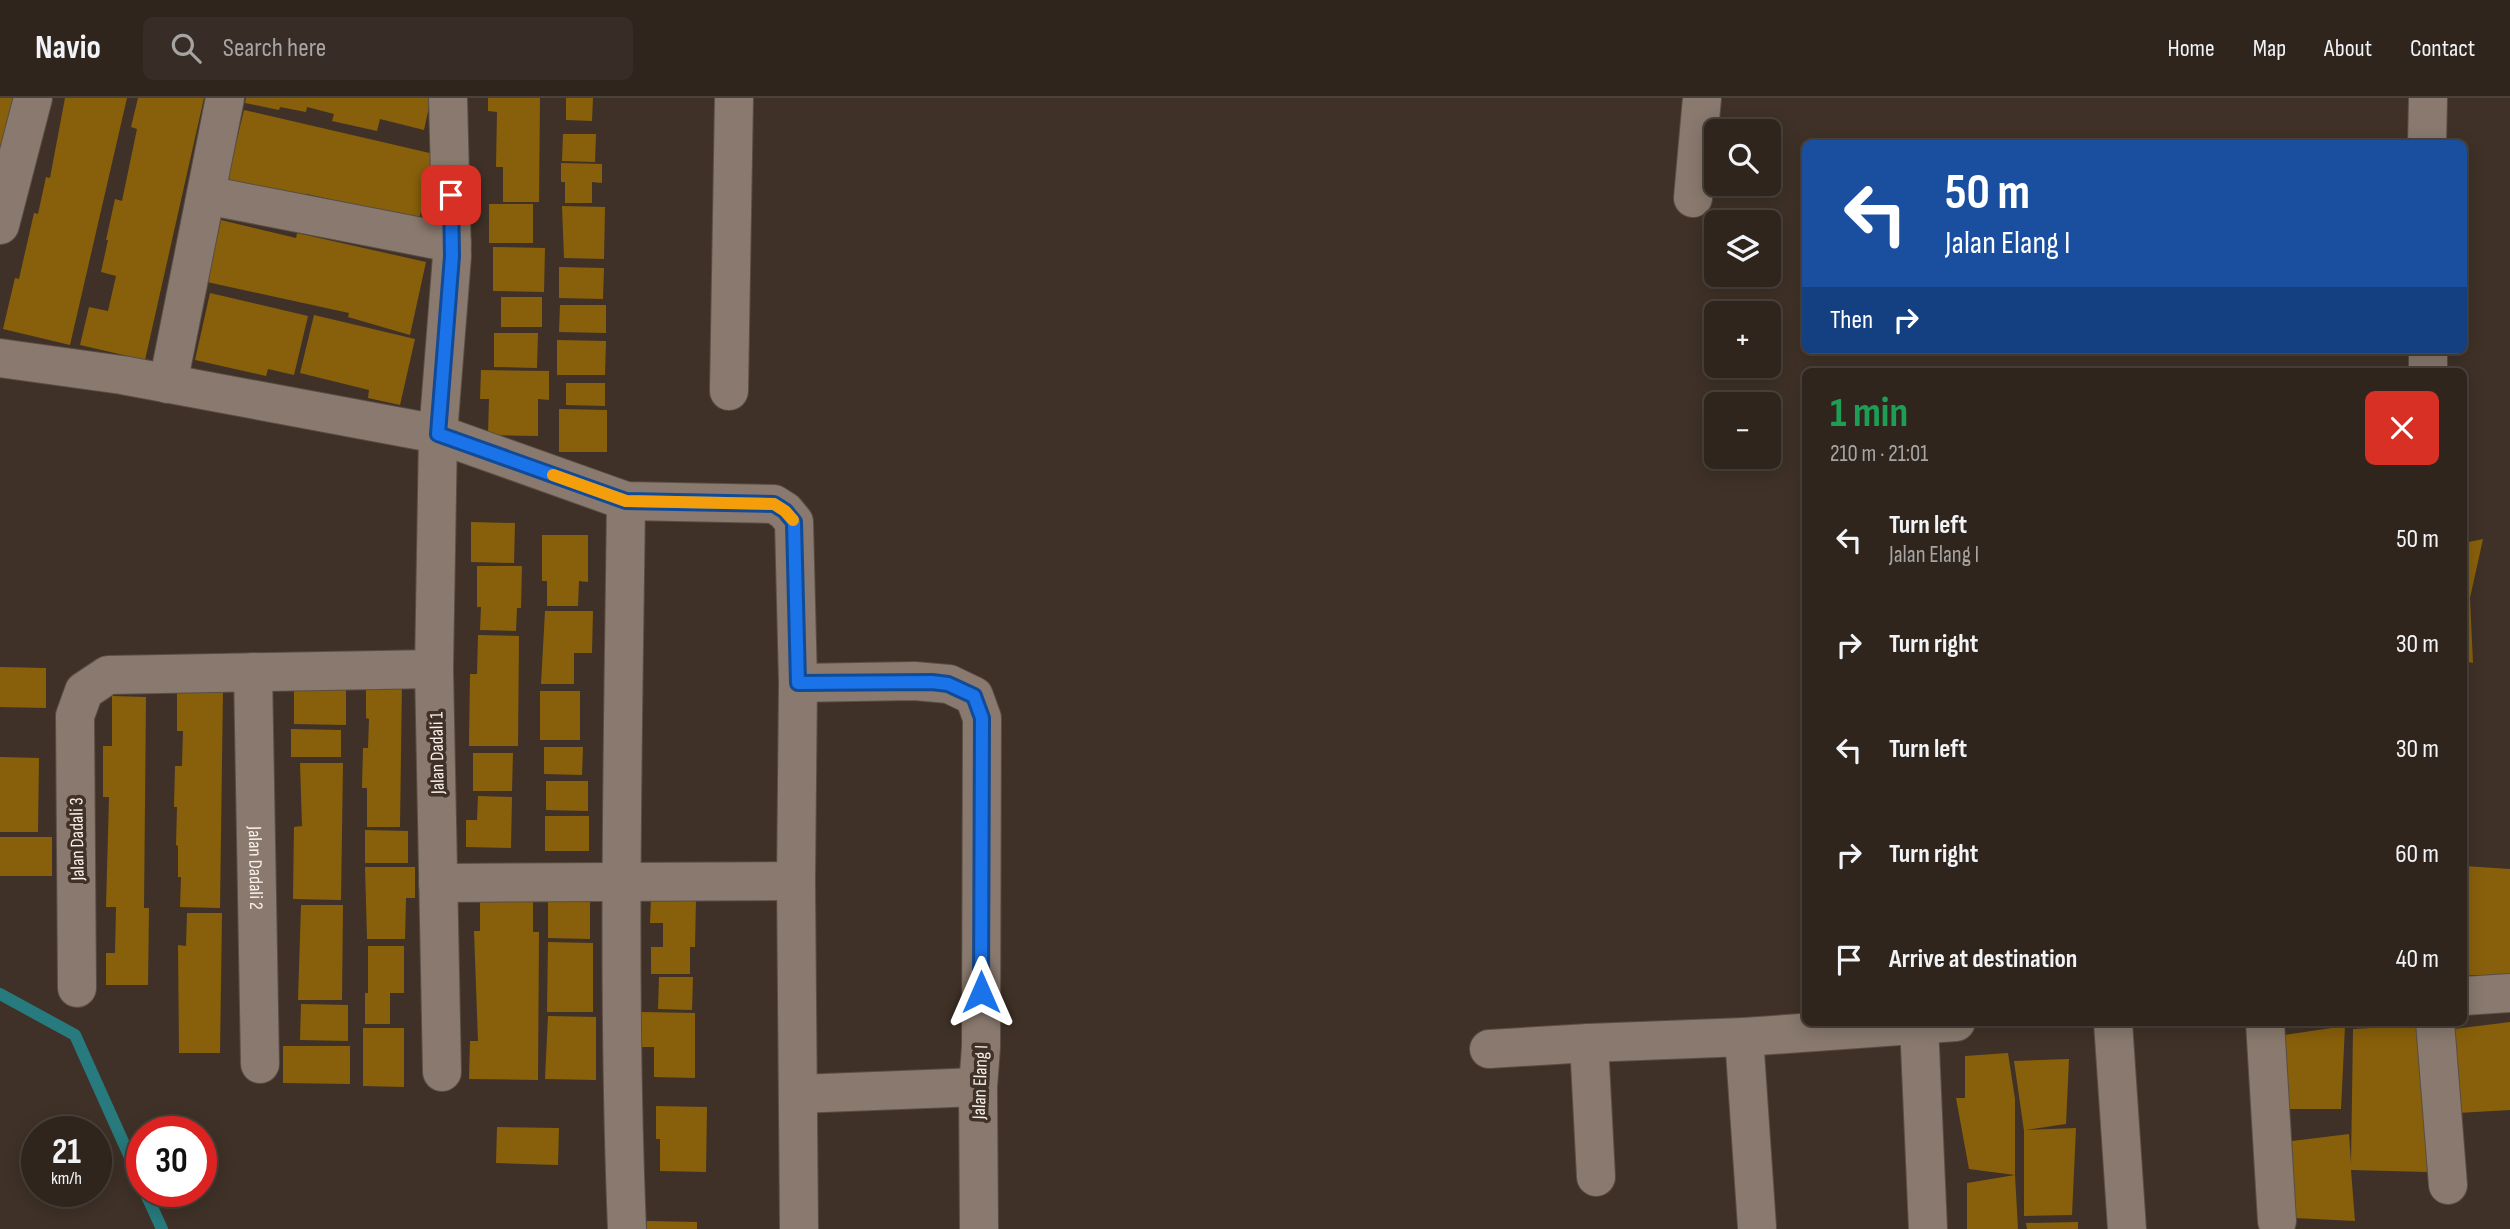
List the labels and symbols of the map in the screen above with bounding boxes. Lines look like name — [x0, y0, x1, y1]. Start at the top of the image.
pin — [421, 165, 481, 225]
street label: Jalan Dadali 1 — [425, 711, 450, 795]
street label: Jalan Dadali 3 — [65, 797, 90, 882]
street label: Jalan Dadali 2 — [243, 825, 267, 910]
position arrow — [944, 955, 1018, 1029]
street label: Jalan Elang I — [968, 1044, 993, 1121]
speed limit sign: 30 — [126, 1116, 217, 1207]

